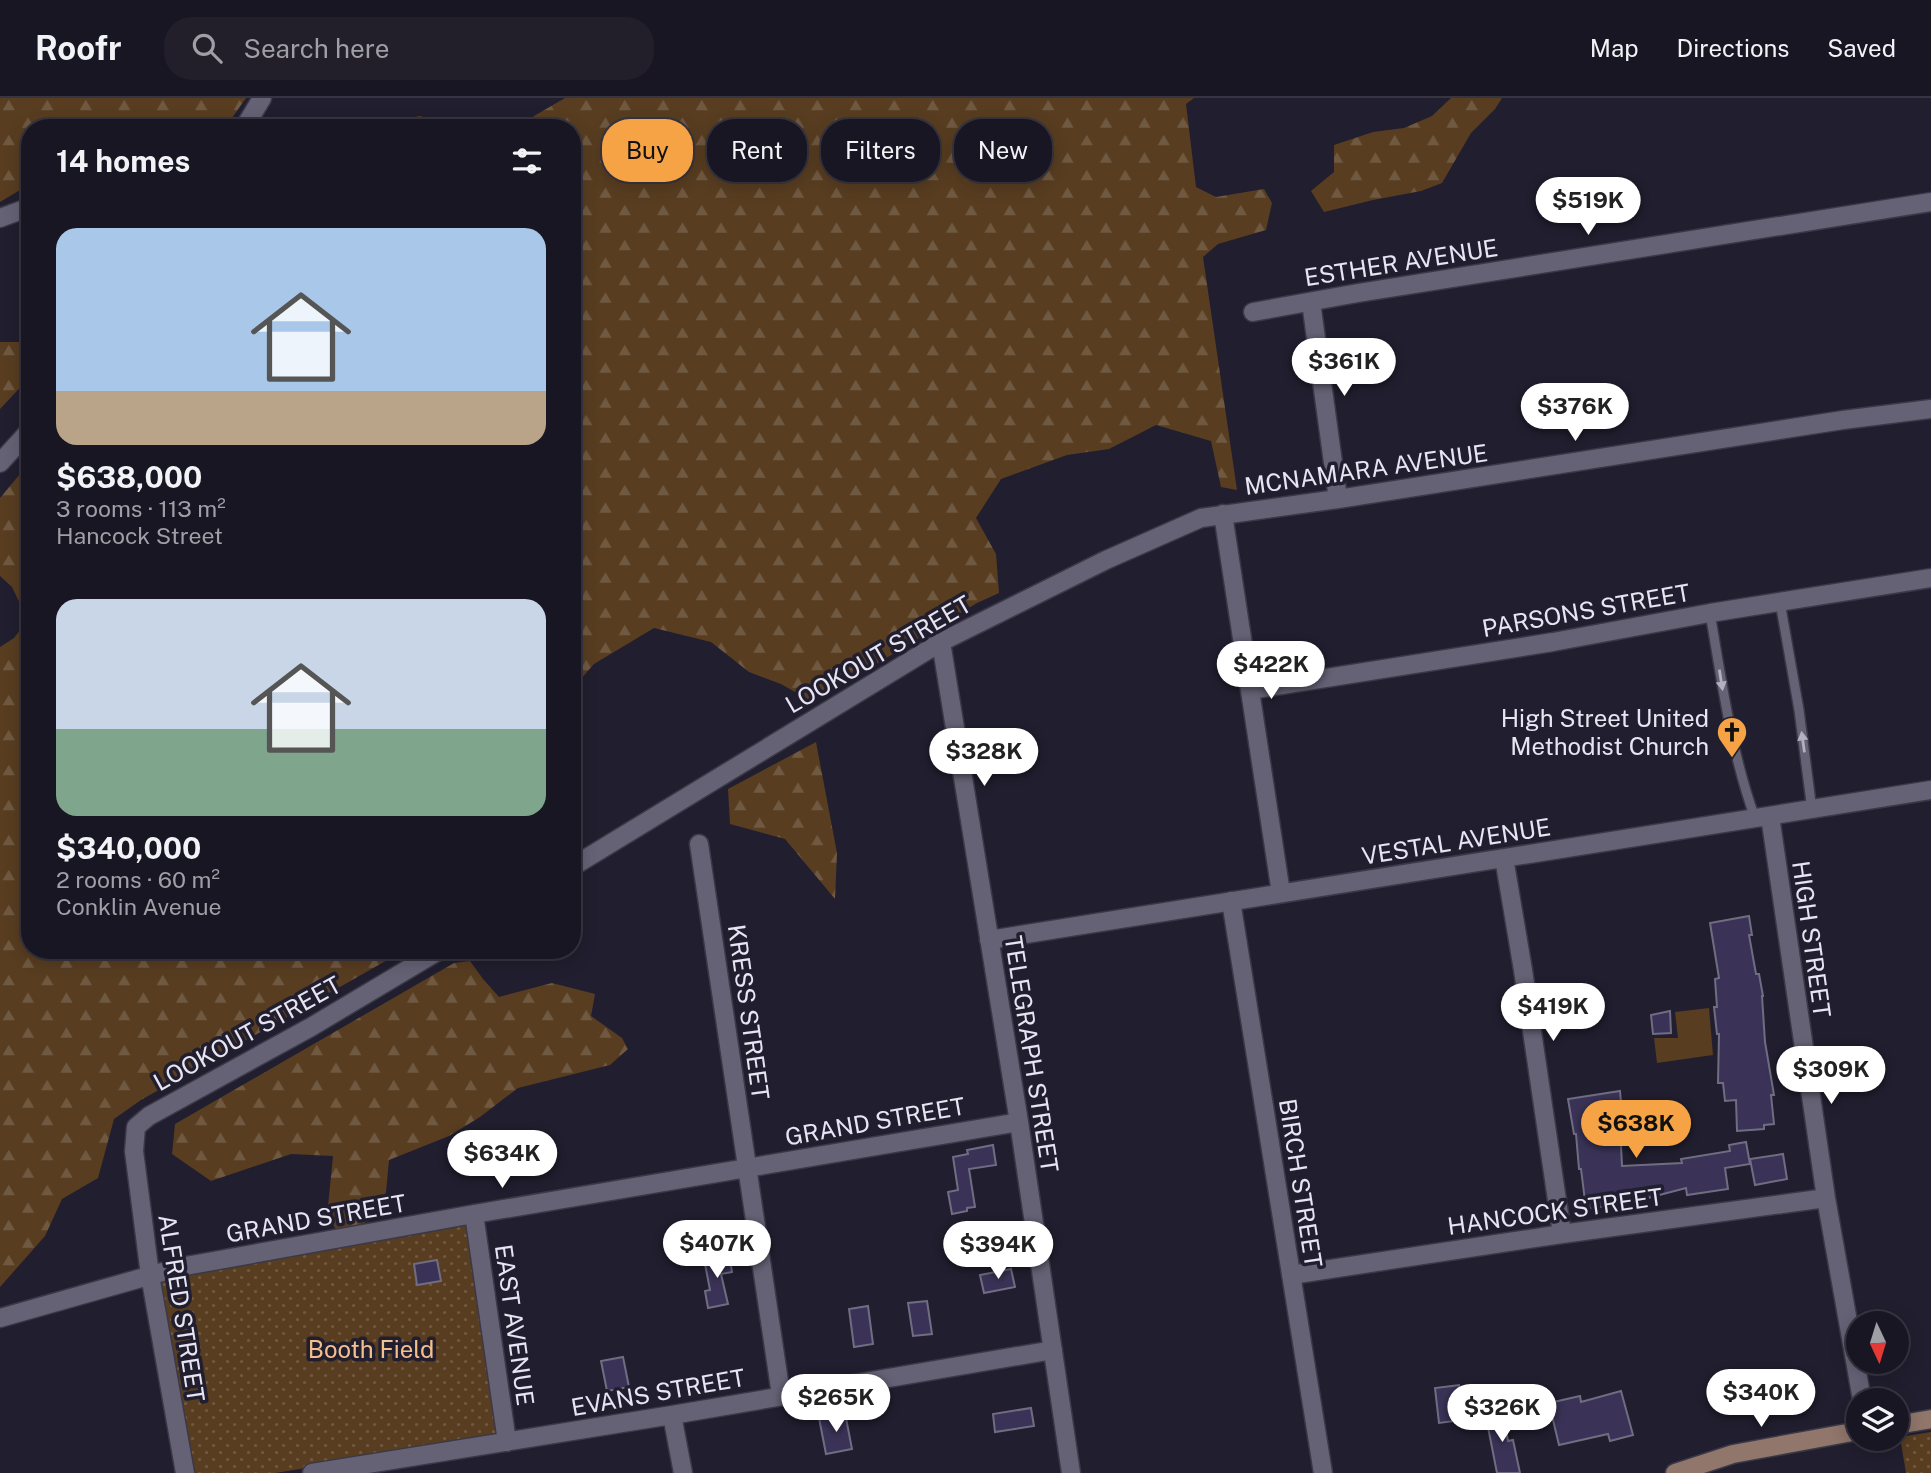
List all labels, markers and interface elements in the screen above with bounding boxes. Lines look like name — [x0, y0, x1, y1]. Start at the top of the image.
search box — [164, 17, 654, 80]
text: Roofr — [35, 29, 122, 67]
icon: search — [188, 29, 226, 67]
text: Search here — [244, 33, 390, 64]
text: Map — [1590, 34, 1639, 62]
text: Directions — [1677, 34, 1789, 62]
text: Saved — [1827, 34, 1896, 62]
chip: Buy — [602, 119, 693, 182]
chip: Rent — [707, 119, 807, 182]
chip: Filters — [821, 119, 940, 182]
chip: New — [954, 119, 1052, 182]
icon: filters — [508, 142, 546, 180]
text: 14 homes — [56, 143, 190, 179]
pin: $519K — [1539, 178, 1637, 237]
text: $519K — [1552, 186, 1624, 213]
street label: ESTHER AVENUE — [1302, 233, 1500, 291]
icon: home — [238, 274, 364, 400]
pin: $361K — [1295, 338, 1393, 398]
text: $361K — [1308, 347, 1380, 374]
pin: $376K — [1526, 384, 1624, 443]
text: $376K — [1537, 392, 1613, 419]
street label: MCNAMARA AVENUE — [1242, 438, 1490, 500]
text: $638,000 — [56, 459, 202, 495]
text: 3 rooms · 113 m² — [56, 495, 226, 522]
text: Hancock Street — [56, 522, 223, 549]
street label: PARSONS STREET — [1480, 578, 1692, 642]
street label: LOOKOUT STREET — [780, 589, 976, 719]
pin: $422K — [1222, 642, 1320, 701]
icon: home — [238, 645, 364, 771]
text: $422K — [1233, 650, 1309, 677]
one-way arrow — [1716, 669, 1727, 691]
place label: High Street United Methodist Church — [1501, 704, 1709, 760]
church icon: High Street United Methodist Church — [1715, 715, 1749, 759]
pin: $328K — [935, 728, 1033, 788]
one-way arrow — [1798, 731, 1809, 753]
text: $328K — [945, 737, 1023, 764]
street label: VESTAL AVENUE — [1360, 812, 1552, 870]
text: $340,000 — [56, 830, 201, 866]
street label: HIGH STREET — [1787, 859, 1837, 1019]
text: 2 rooms · 60 m² — [56, 866, 220, 893]
text: Conklin Avenue — [56, 893, 222, 920]
street label: KRESS STREET — [723, 923, 775, 1101]
street label: TELEGRAPH STREET — [999, 934, 1065, 1174]
street label: LOOKOUT STREET — [148, 970, 346, 1096]
pin: $419K — [1504, 984, 1602, 1043]
text: $419K — [1517, 992, 1589, 1019]
pin: $309K — [1782, 1046, 1880, 1106]
text: $309K — [1792, 1055, 1870, 1082]
street label: GRAND STREET — [783, 1091, 967, 1151]
street label: BIRCH STREET — [1274, 1097, 1328, 1269]
pin: $638K — [1587, 1100, 1685, 1160]
text: $638K — [1597, 1109, 1675, 1136]
pin: $634K — [453, 1130, 551, 1190]
text: $634K — [463, 1139, 541, 1166]
street label: HANCOCK STREET — [1446, 1182, 1664, 1240]
street label: GRAND STREET — [224, 1188, 408, 1248]
street label: ALFRED STREET — [153, 1212, 211, 1404]
pin: $407K — [668, 1220, 766, 1280]
pin: $394K — [949, 1222, 1047, 1281]
text: $407K — [679, 1229, 755, 1256]
text: $394K — [959, 1230, 1037, 1257]
street label: EAST AVENUE — [490, 1243, 540, 1407]
north arrow — [1846, 1311, 1909, 1374]
map controls — [1846, 1311, 1909, 1451]
park label: Booth Field — [308, 1335, 434, 1363]
street label: EVANS STREET — [569, 1363, 747, 1421]
pin: $340K — [1712, 1370, 1810, 1429]
pin: $265K — [787, 1374, 885, 1434]
text: $340K — [1722, 1378, 1800, 1405]
text: $265K — [797, 1383, 875, 1410]
pin: $326K — [1453, 1384, 1551, 1444]
button: layers — [1846, 1388, 1909, 1451]
text: $326K — [1463, 1393, 1541, 1420]

